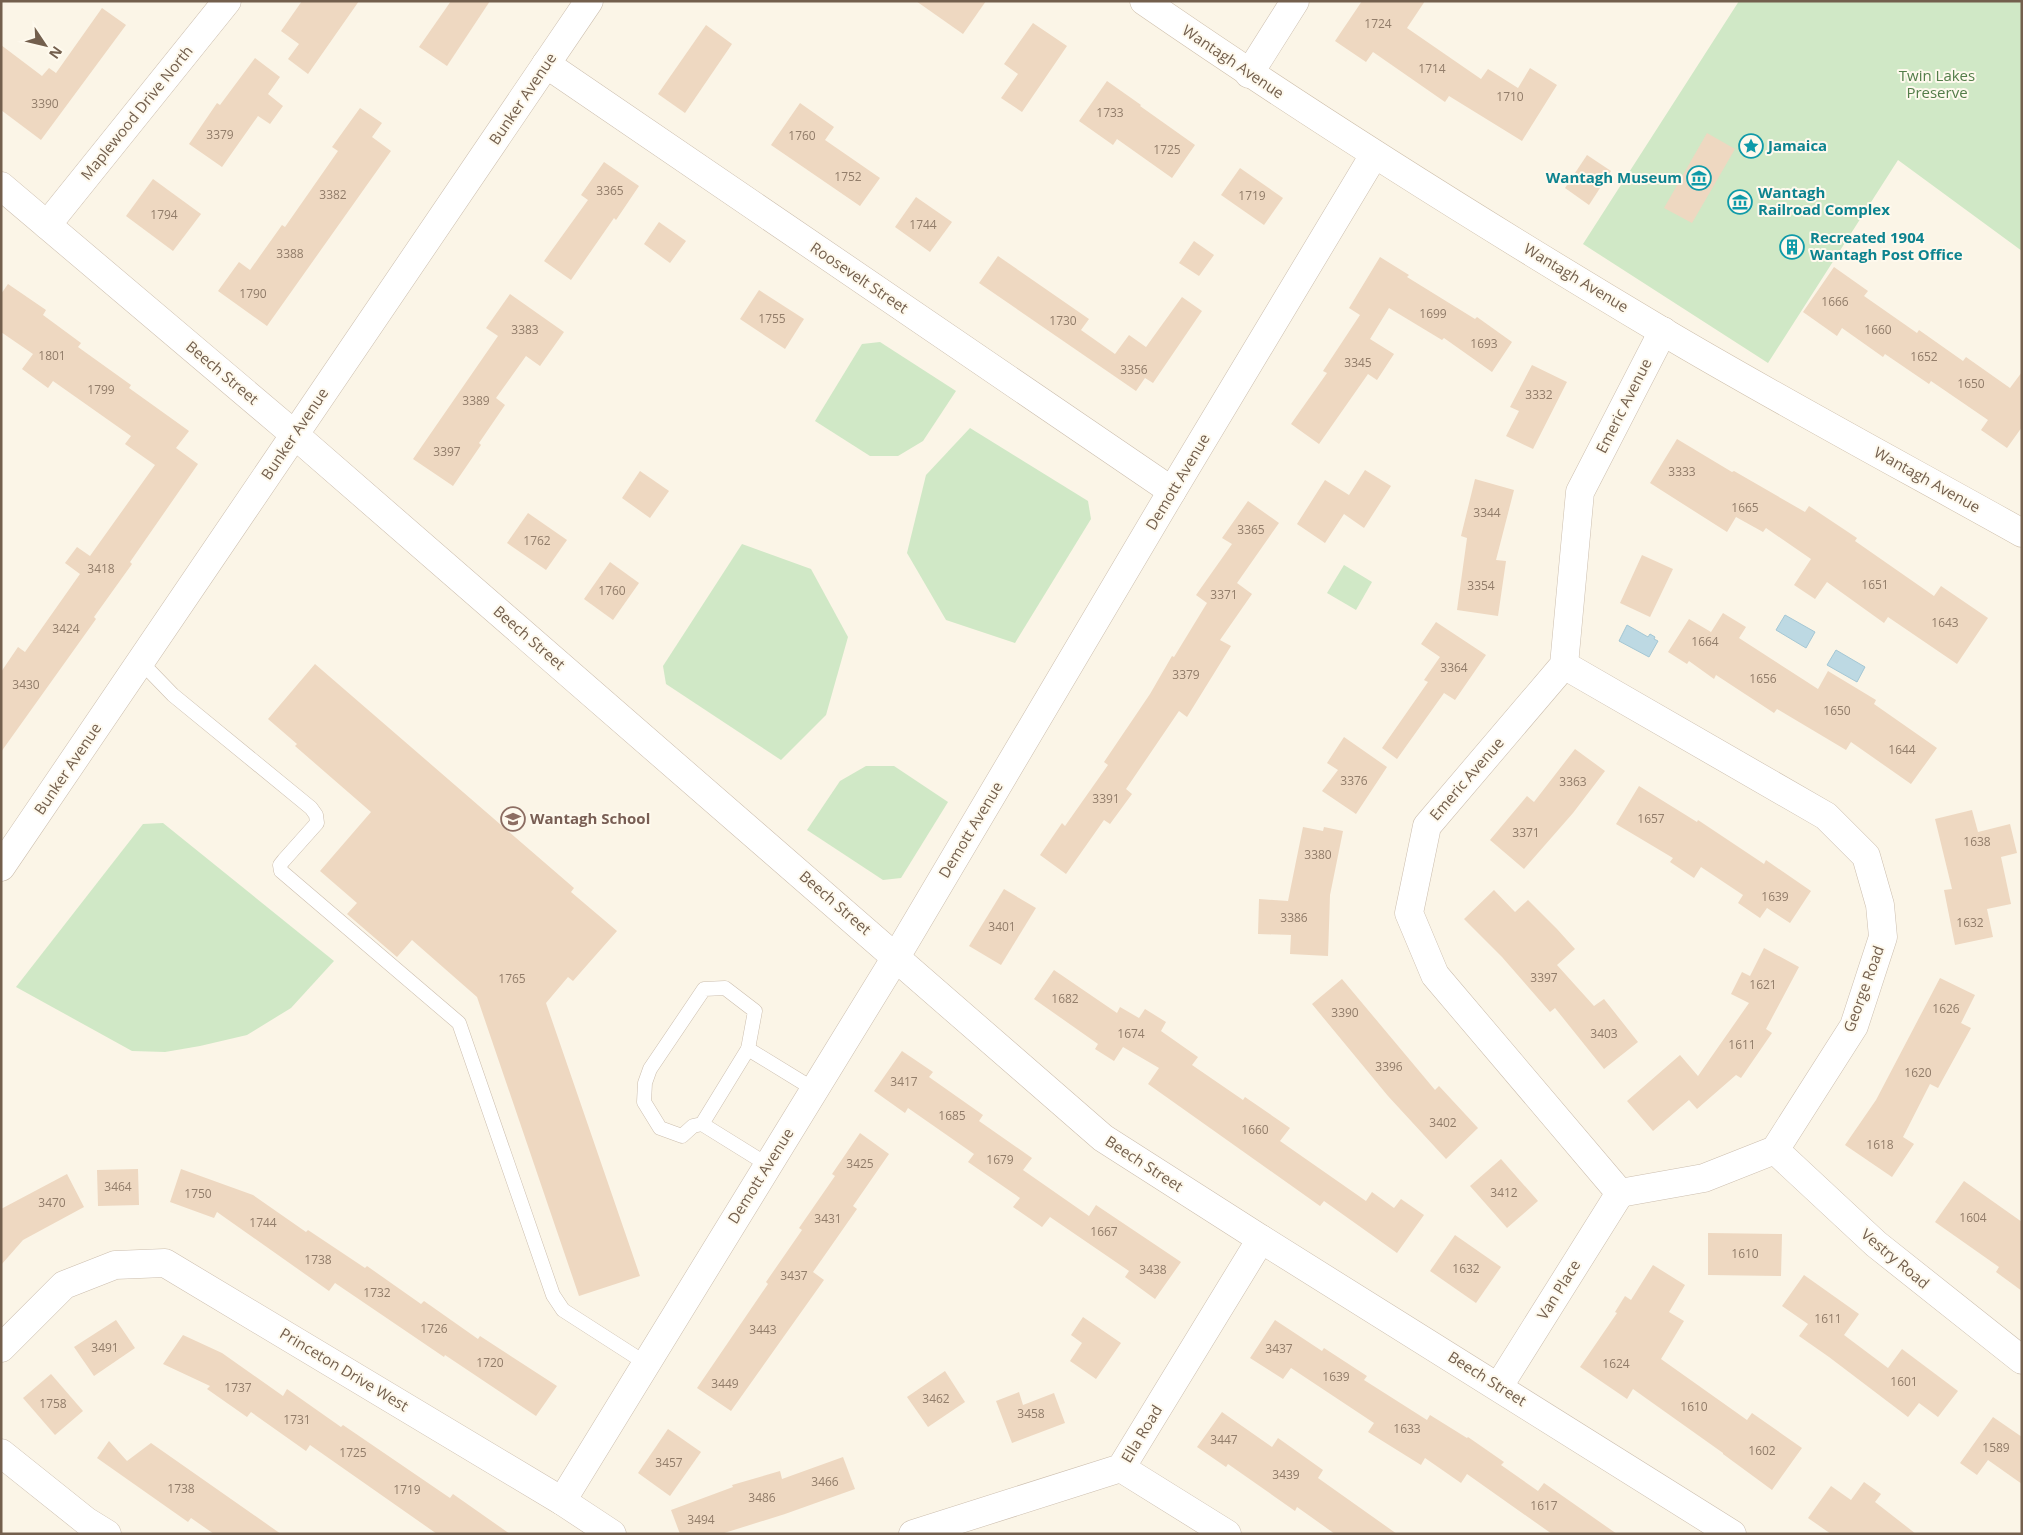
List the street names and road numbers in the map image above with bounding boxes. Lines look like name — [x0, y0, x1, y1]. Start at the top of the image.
street label: Wantagh Avenue — [1179, 20, 1288, 103]
street label: Maplewood Drive North — [76, 41, 197, 184]
street label: Bunker Avenue — [484, 49, 560, 148]
street label: Roosevelt Street — [807, 237, 912, 317]
street label: Wantagh Avenue — [1521, 238, 1632, 316]
street label: Beech Street — [182, 336, 263, 408]
street label: Emeric Avenue — [1591, 355, 1656, 456]
street label: Bunker Avenue — [256, 384, 332, 483]
street label: Demott Avenue — [1140, 430, 1214, 533]
street label: Wantagh Avenue — [1871, 442, 1984, 517]
street label: Beech Street — [490, 601, 570, 674]
street label: Bunker Avenue — [29, 719, 105, 818]
street label: Emeric Avenue — [1425, 733, 1508, 824]
street label: Demott Avenue — [933, 778, 1007, 881]
street label: Beech Street — [796, 866, 876, 939]
street label: George Road — [1838, 943, 1888, 1035]
street label: Demott Avenue — [723, 1124, 798, 1227]
street label: Beech Street — [1102, 1131, 1187, 1196]
street label: Vestry Road — [1857, 1224, 1934, 1293]
street label: Van Place — [1532, 1256, 1584, 1323]
street label: Princeton Drive West — [277, 1323, 412, 1415]
street label: Beech Street — [1445, 1346, 1530, 1410]
street label: Ella Road — [1116, 1401, 1166, 1466]

